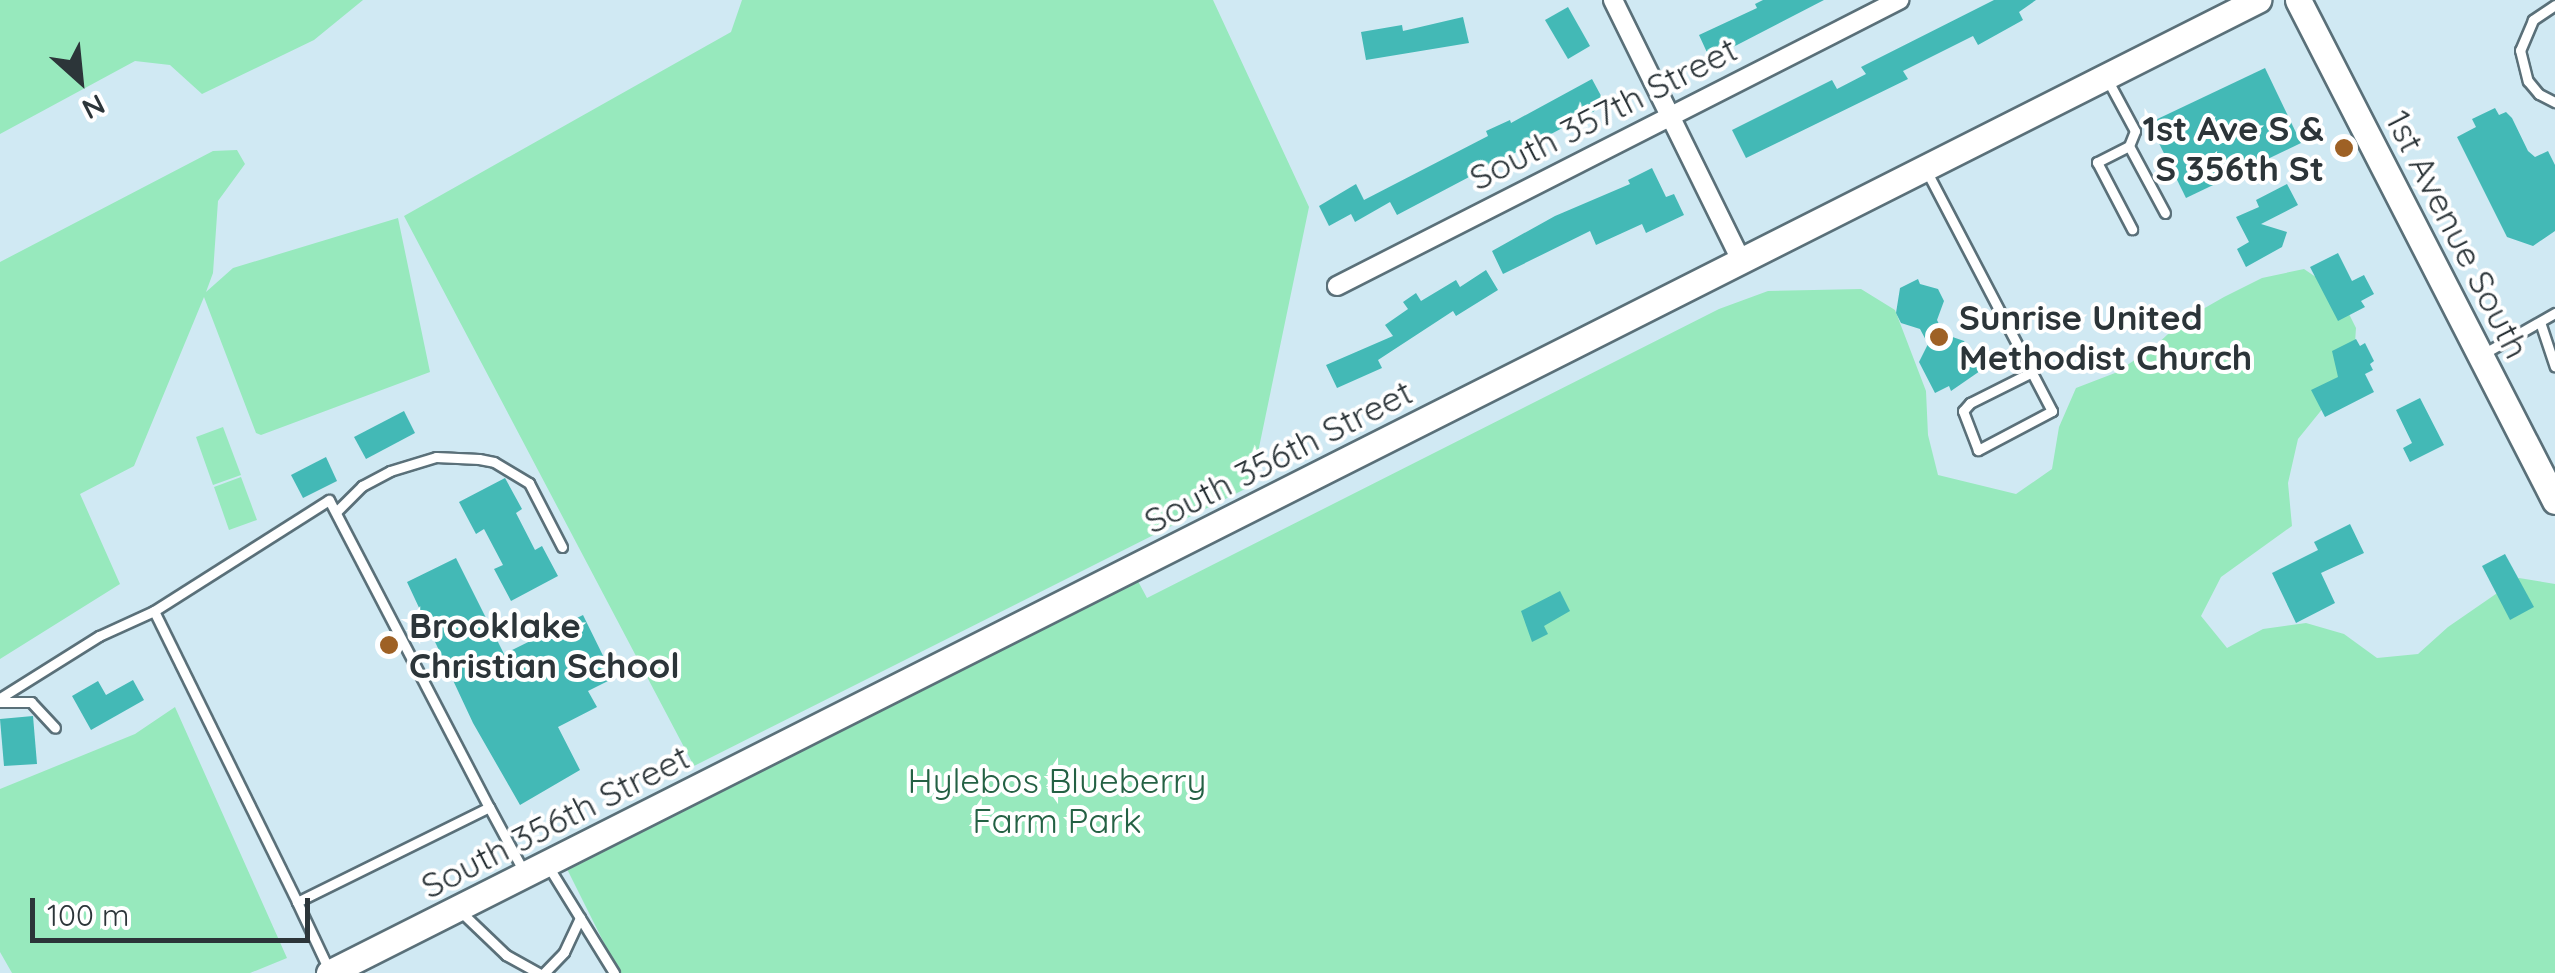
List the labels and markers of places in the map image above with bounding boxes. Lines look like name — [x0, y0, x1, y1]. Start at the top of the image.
place label: 1st Ave S & S 356th St — [2143, 107, 2324, 189]
marker: 1st Ave S & S 356th St — [2333, 137, 2355, 159]
place label: Sunrise United Methodist Church — [1959, 296, 2252, 378]
marker: Sunrise United Methodist Church — [1928, 326, 1950, 348]
place label: Brooklake Christian School — [409, 604, 680, 686]
marker: Brooklake Christian School — [378, 634, 400, 656]

